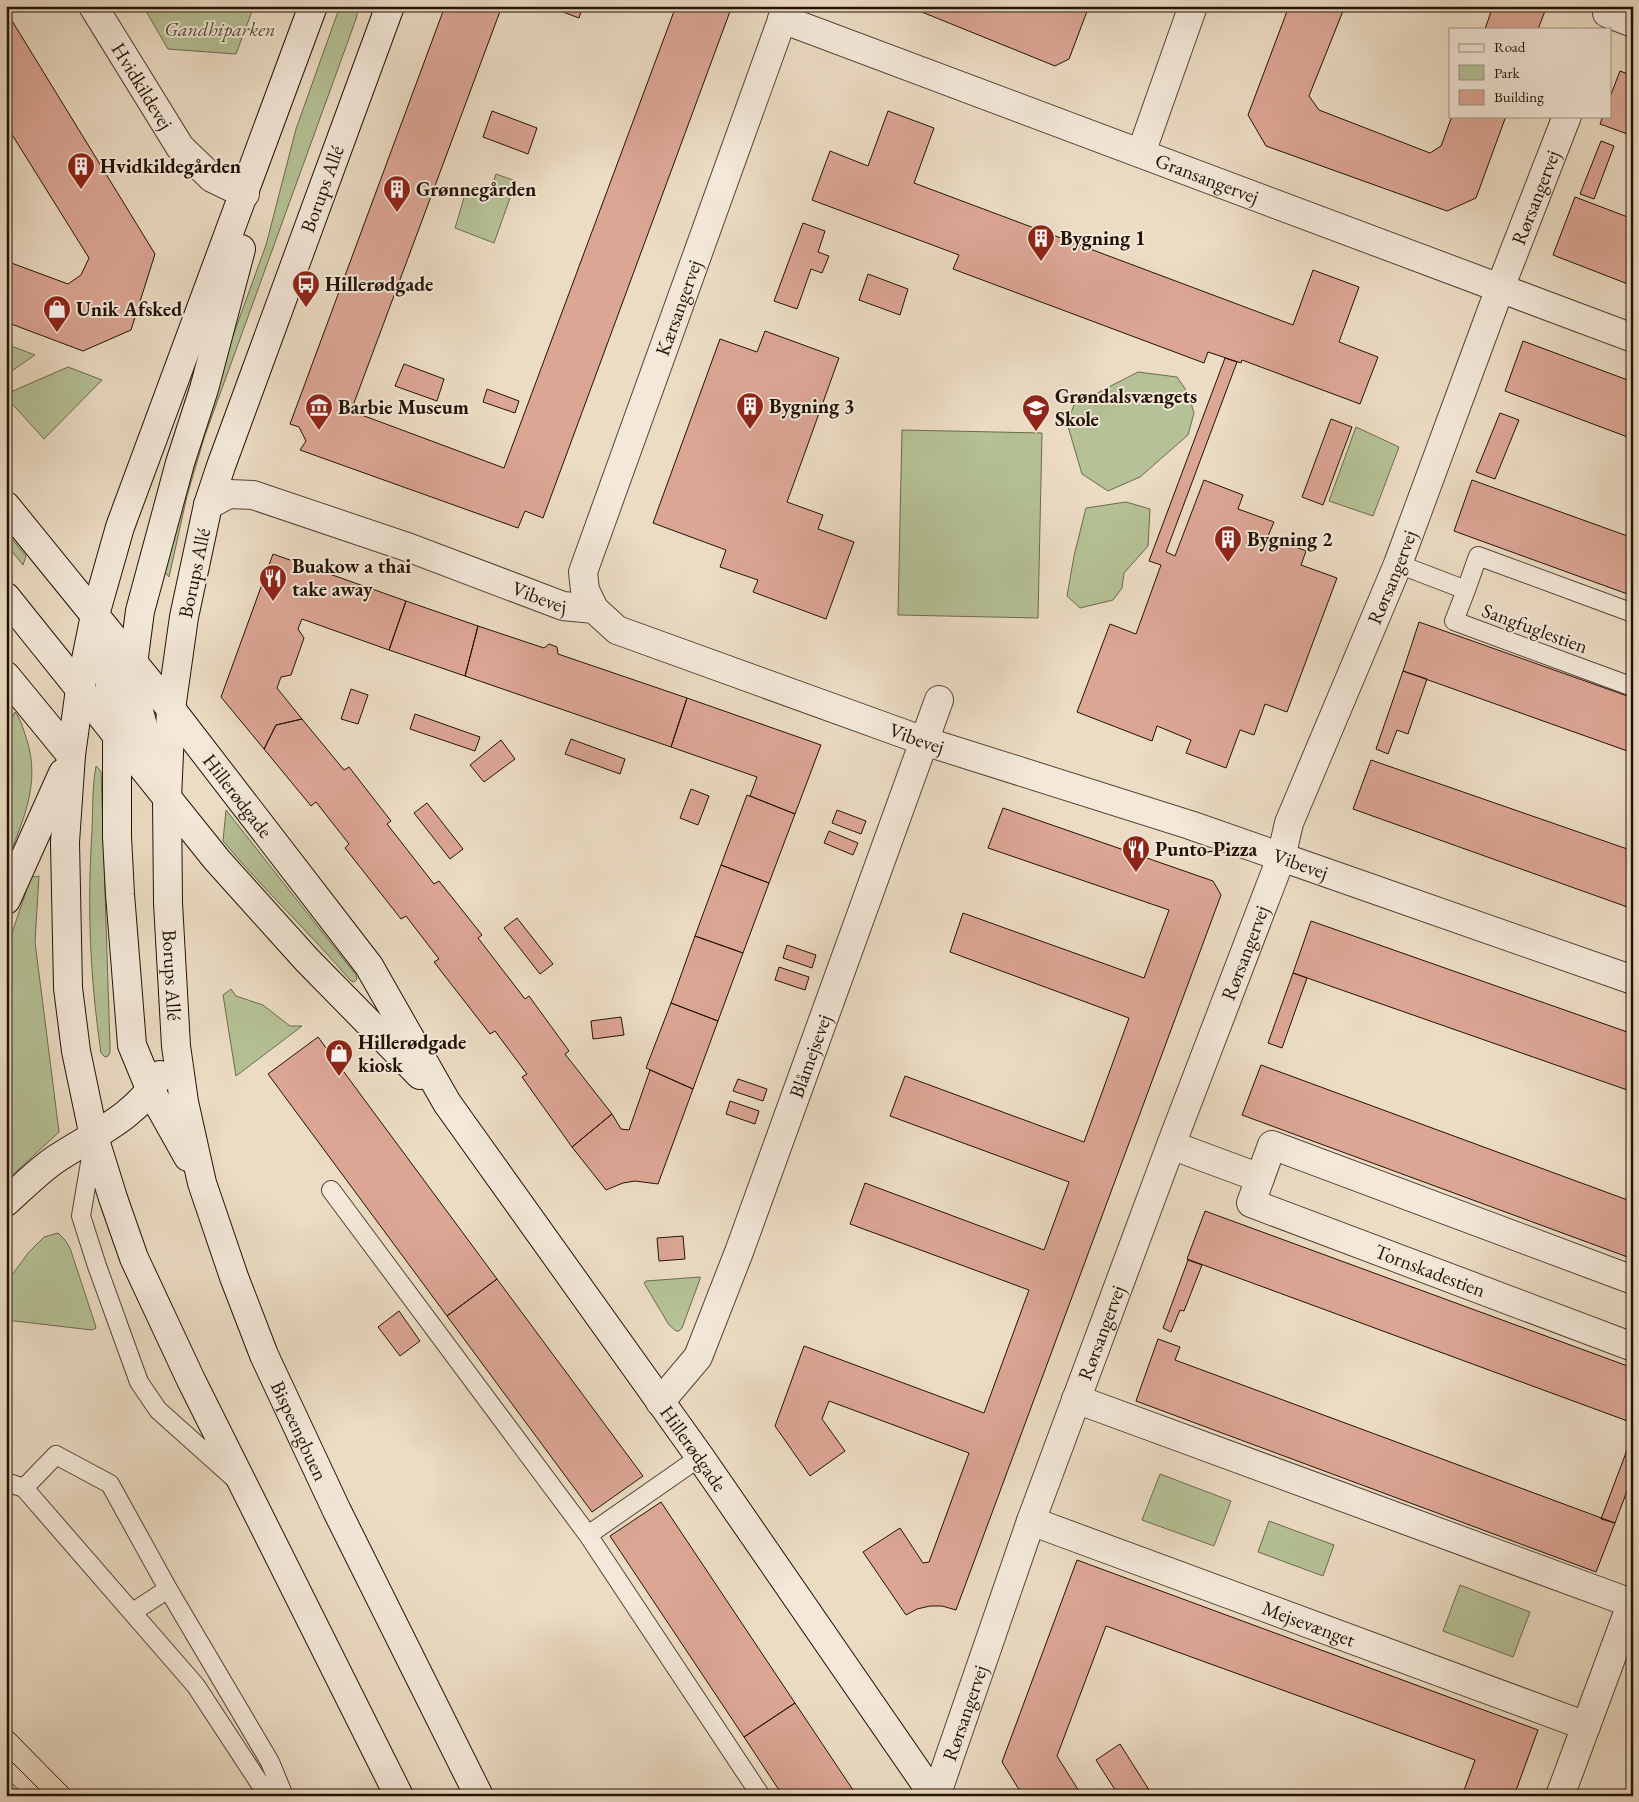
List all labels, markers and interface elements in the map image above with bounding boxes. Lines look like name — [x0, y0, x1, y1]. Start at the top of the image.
park label: Gandhiparken — [164, 16, 276, 42]
legend — [1449, 28, 1612, 118]
text: Road — [1494, 37, 1526, 56]
street label: Hvidkildevej — [106, 38, 179, 134]
text: Park — [1494, 63, 1521, 82]
text: Building — [1494, 87, 1544, 106]
street label: Borups Allé — [294, 142, 350, 236]
street label: Rørsangervej — [1505, 146, 1565, 248]
street label: Gransangervej — [1152, 147, 1263, 210]
building icon: Hvidkildegården — [66, 151, 96, 190]
place label: Hvidkildegården — [100, 153, 241, 179]
building icon: Grønnegården — [382, 174, 412, 213]
place label: Grønnegården — [416, 176, 536, 202]
building icon: Bygning 1 — [1026, 223, 1056, 262]
place label: Bygning 1 — [1060, 225, 1146, 251]
street label: Kærsangervej — [649, 256, 707, 359]
bus stop icon: Hillerødgade — [291, 269, 321, 308]
place label: Hillerødgade — [325, 271, 433, 297]
shop icon: Unik Afsked — [42, 294, 72, 333]
place label: Unik Afsked — [76, 296, 182, 322]
place label: Grøndalsvængets Skole — [1055, 383, 1197, 432]
building icon: Bygning 3 — [735, 391, 765, 430]
museum icon: Barbie Museum — [304, 392, 334, 431]
place label: Bygning 3 — [769, 393, 855, 419]
school or university icon: Grøndalsvængets Skole — [1021, 393, 1051, 432]
place label: Barbie Museum — [338, 394, 469, 420]
building icon: Bygning 2 — [1213, 524, 1243, 563]
street label: Borups Allé — [172, 526, 216, 620]
place label: Bygning 2 — [1247, 526, 1333, 552]
street label: Rørsangervej — [1361, 526, 1422, 628]
place label: Buakow a thai take away — [292, 553, 411, 602]
restaurant icon: Buakow a thai take away — [258, 563, 288, 602]
street label: Vibevej — [508, 575, 568, 619]
street label: Sangfuglestien — [1479, 597, 1592, 659]
street label: Vibevej — [886, 716, 948, 760]
street label: Hillerødgade — [197, 748, 279, 843]
restaurant icon: Punto-Pizza — [1121, 834, 1151, 873]
place label: Punto-Pizza — [1155, 836, 1258, 862]
street label: Vibevej — [1270, 842, 1332, 885]
street label: Rørsangervej — [1215, 902, 1275, 1004]
street label: Borups Allé — [157, 929, 188, 1022]
street label: Blåmejsevej — [783, 1011, 837, 1102]
place label: Hillerødgade kiosk — [358, 1029, 466, 1078]
shop icon: Hillerødgade kiosk — [324, 1038, 354, 1077]
street label: Tornskadestien — [1371, 1238, 1490, 1303]
street label: Rørsangervej — [1072, 1281, 1131, 1384]
street label: Bispeengbuen — [265, 1377, 334, 1485]
street label: Hillerødgade — [654, 1400, 733, 1497]
street label: Mejsevænget — [1259, 1595, 1359, 1653]
street label: Rørsangervej — [936, 1662, 993, 1764]

